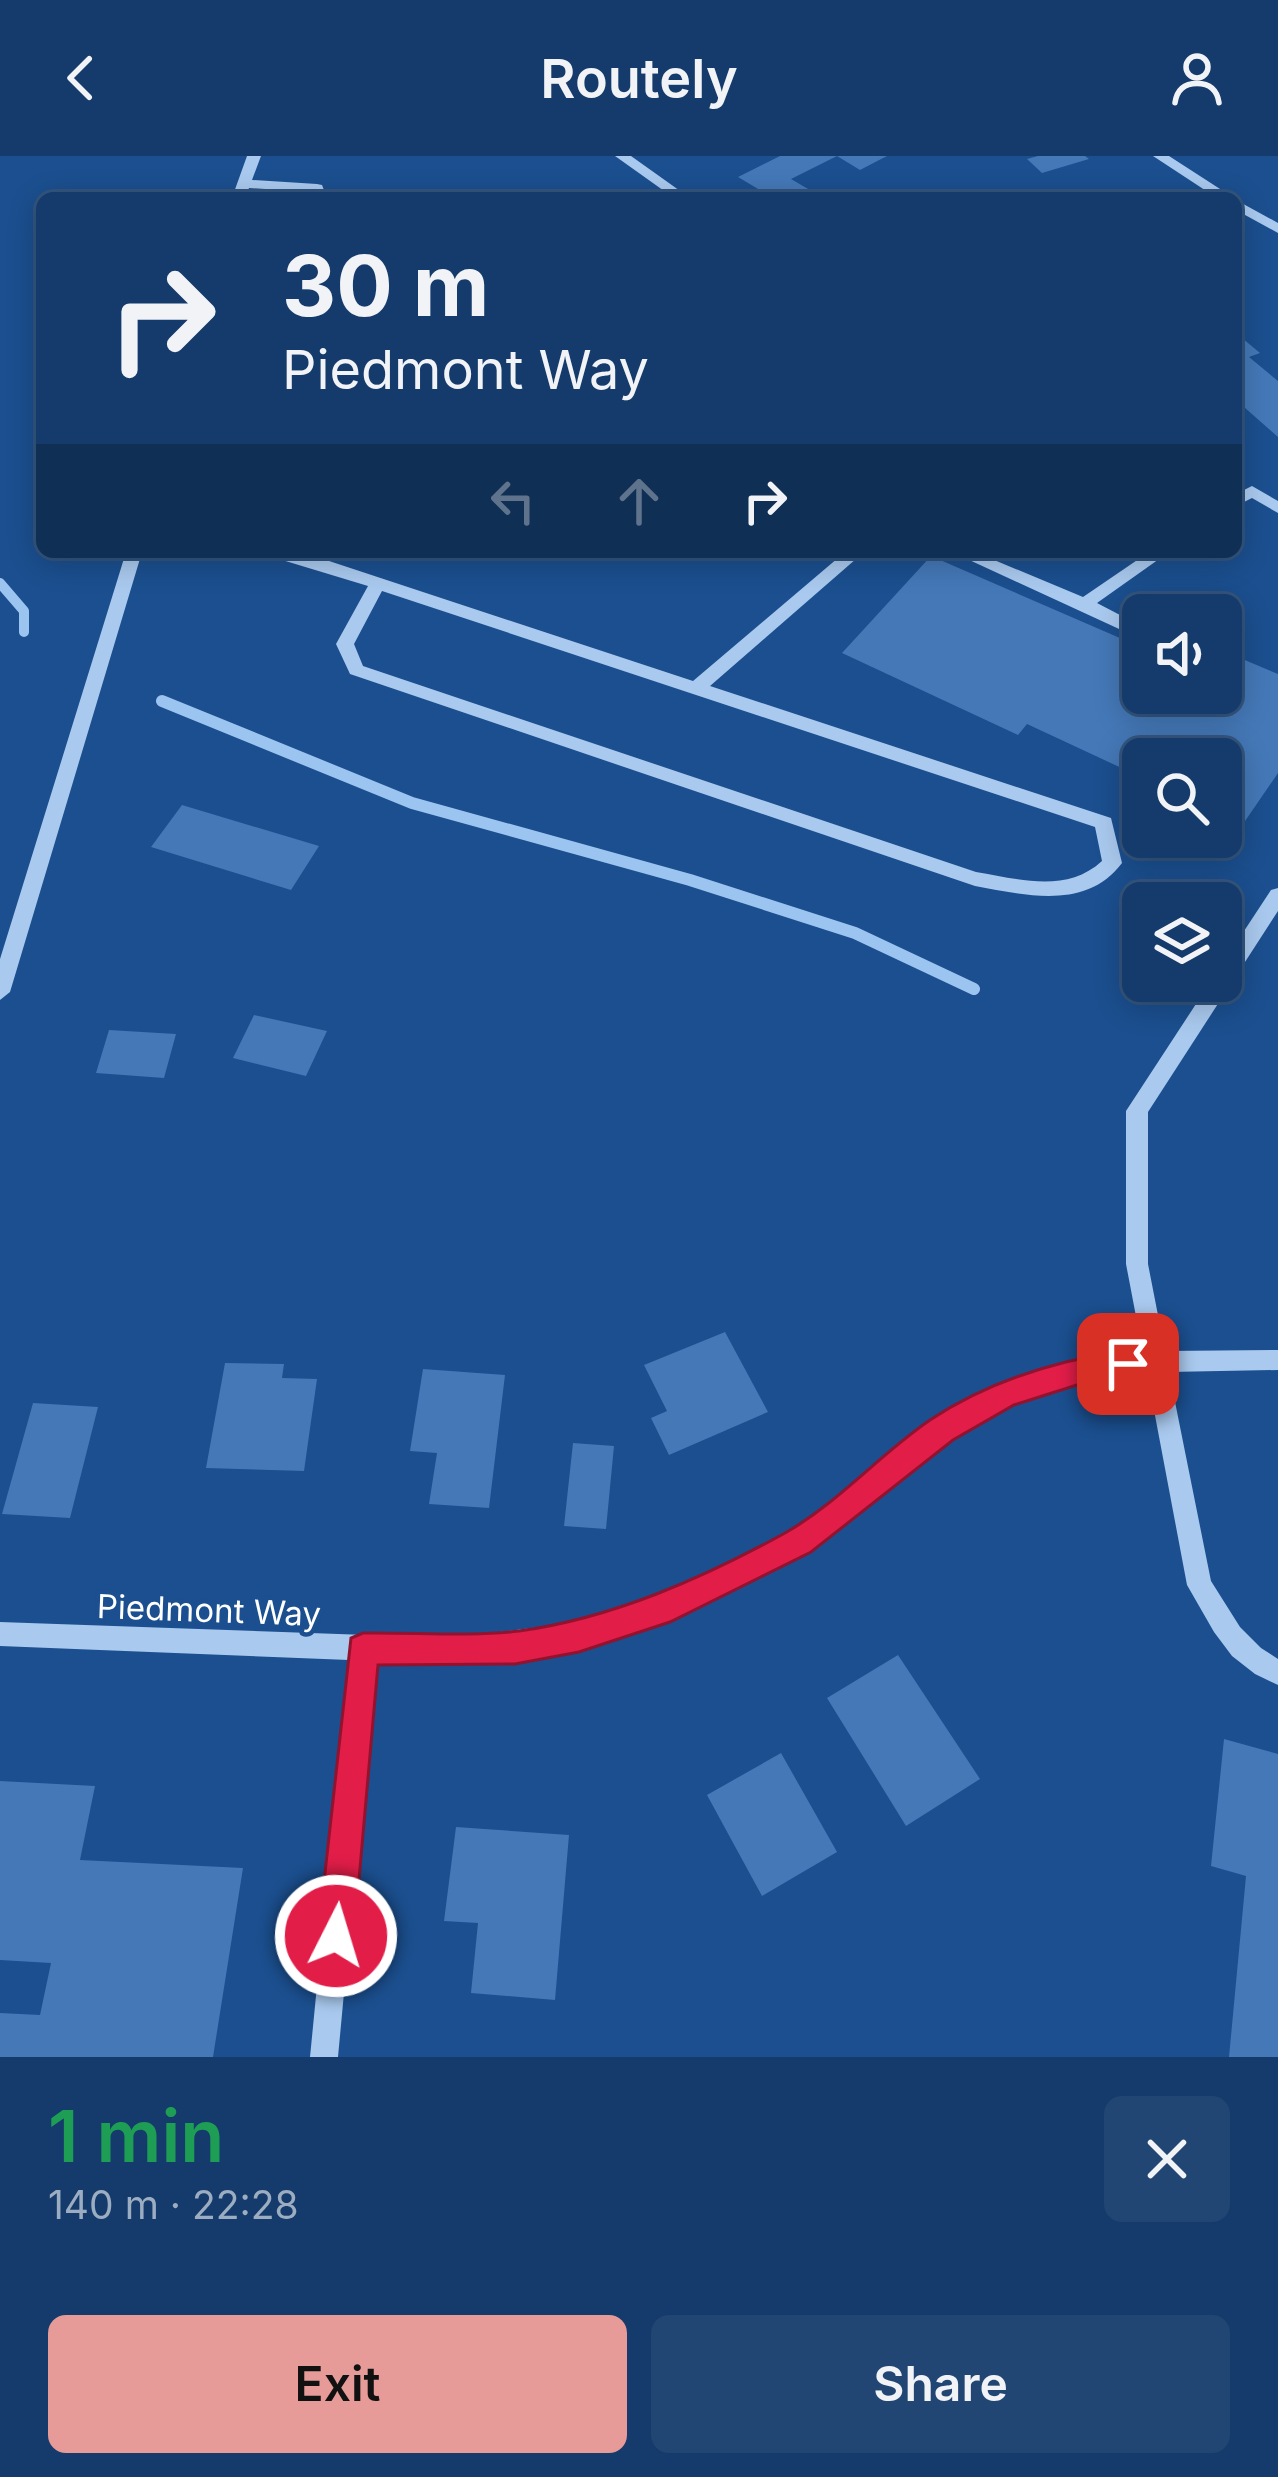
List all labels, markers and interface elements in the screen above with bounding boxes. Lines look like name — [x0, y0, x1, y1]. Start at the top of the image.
icon: back — [48, 45, 114, 111]
icon: person — [1164, 45, 1230, 111]
text: Routely — [540, 46, 738, 111]
text: 30 m — [282, 235, 489, 336]
icon: right — [84, 240, 240, 396]
text: Piedmont Way — [282, 337, 649, 402]
icon: left — [480, 468, 546, 534]
icon: ahead — [606, 468, 672, 534]
icon: right — [732, 468, 798, 534]
map controls — [1122, 594, 1242, 1002]
button: sound — [1122, 594, 1242, 714]
button: search — [1122, 738, 1242, 858]
button: layers — [1122, 882, 1242, 1002]
pin — [1077, 1313, 1179, 1415]
icon: arrive — [1095, 1331, 1161, 1397]
street label: Piedmont Way — [96, 1586, 322, 1634]
position arrow — [273, 1873, 399, 1999]
text: 1 min — [48, 2092, 224, 2179]
button: close — [1104, 2096, 1230, 2222]
text: 140 m · 22:28 — [48, 2181, 299, 2228]
button: Exit — [48, 2315, 627, 2453]
button: Share — [651, 2315, 1230, 2453]

